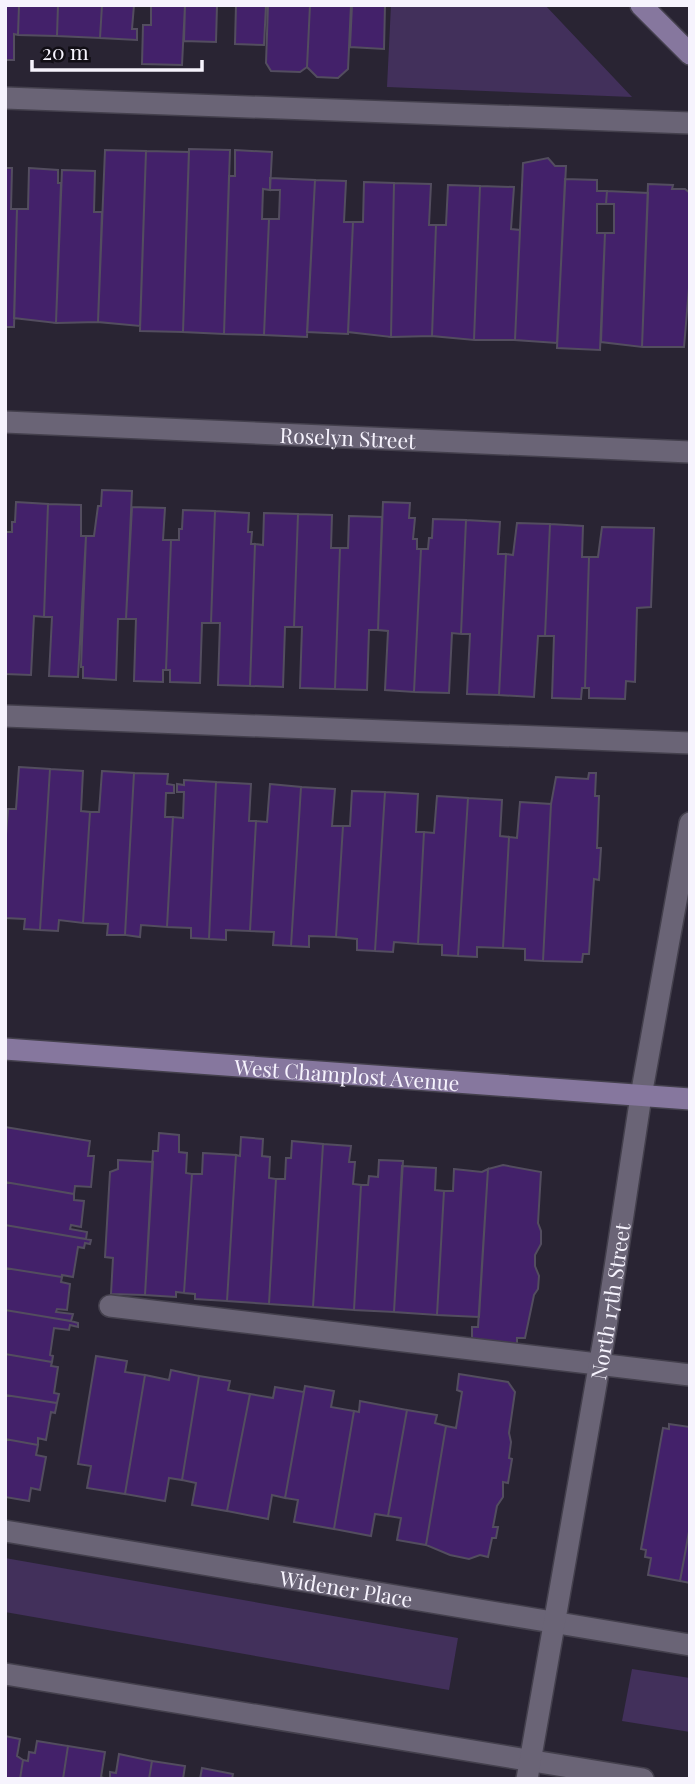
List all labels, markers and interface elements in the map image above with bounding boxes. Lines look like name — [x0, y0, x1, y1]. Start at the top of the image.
scale bar — [32, 28, 201, 72]
text: 20 m — [42, 37, 89, 65]
street label: Roselyn Street — [279, 420, 417, 454]
street label: West Champlost Avenue — [233, 1052, 461, 1096]
street label: North 17th Street — [583, 1220, 636, 1382]
street label: Widener Place — [277, 1563, 415, 1613]

